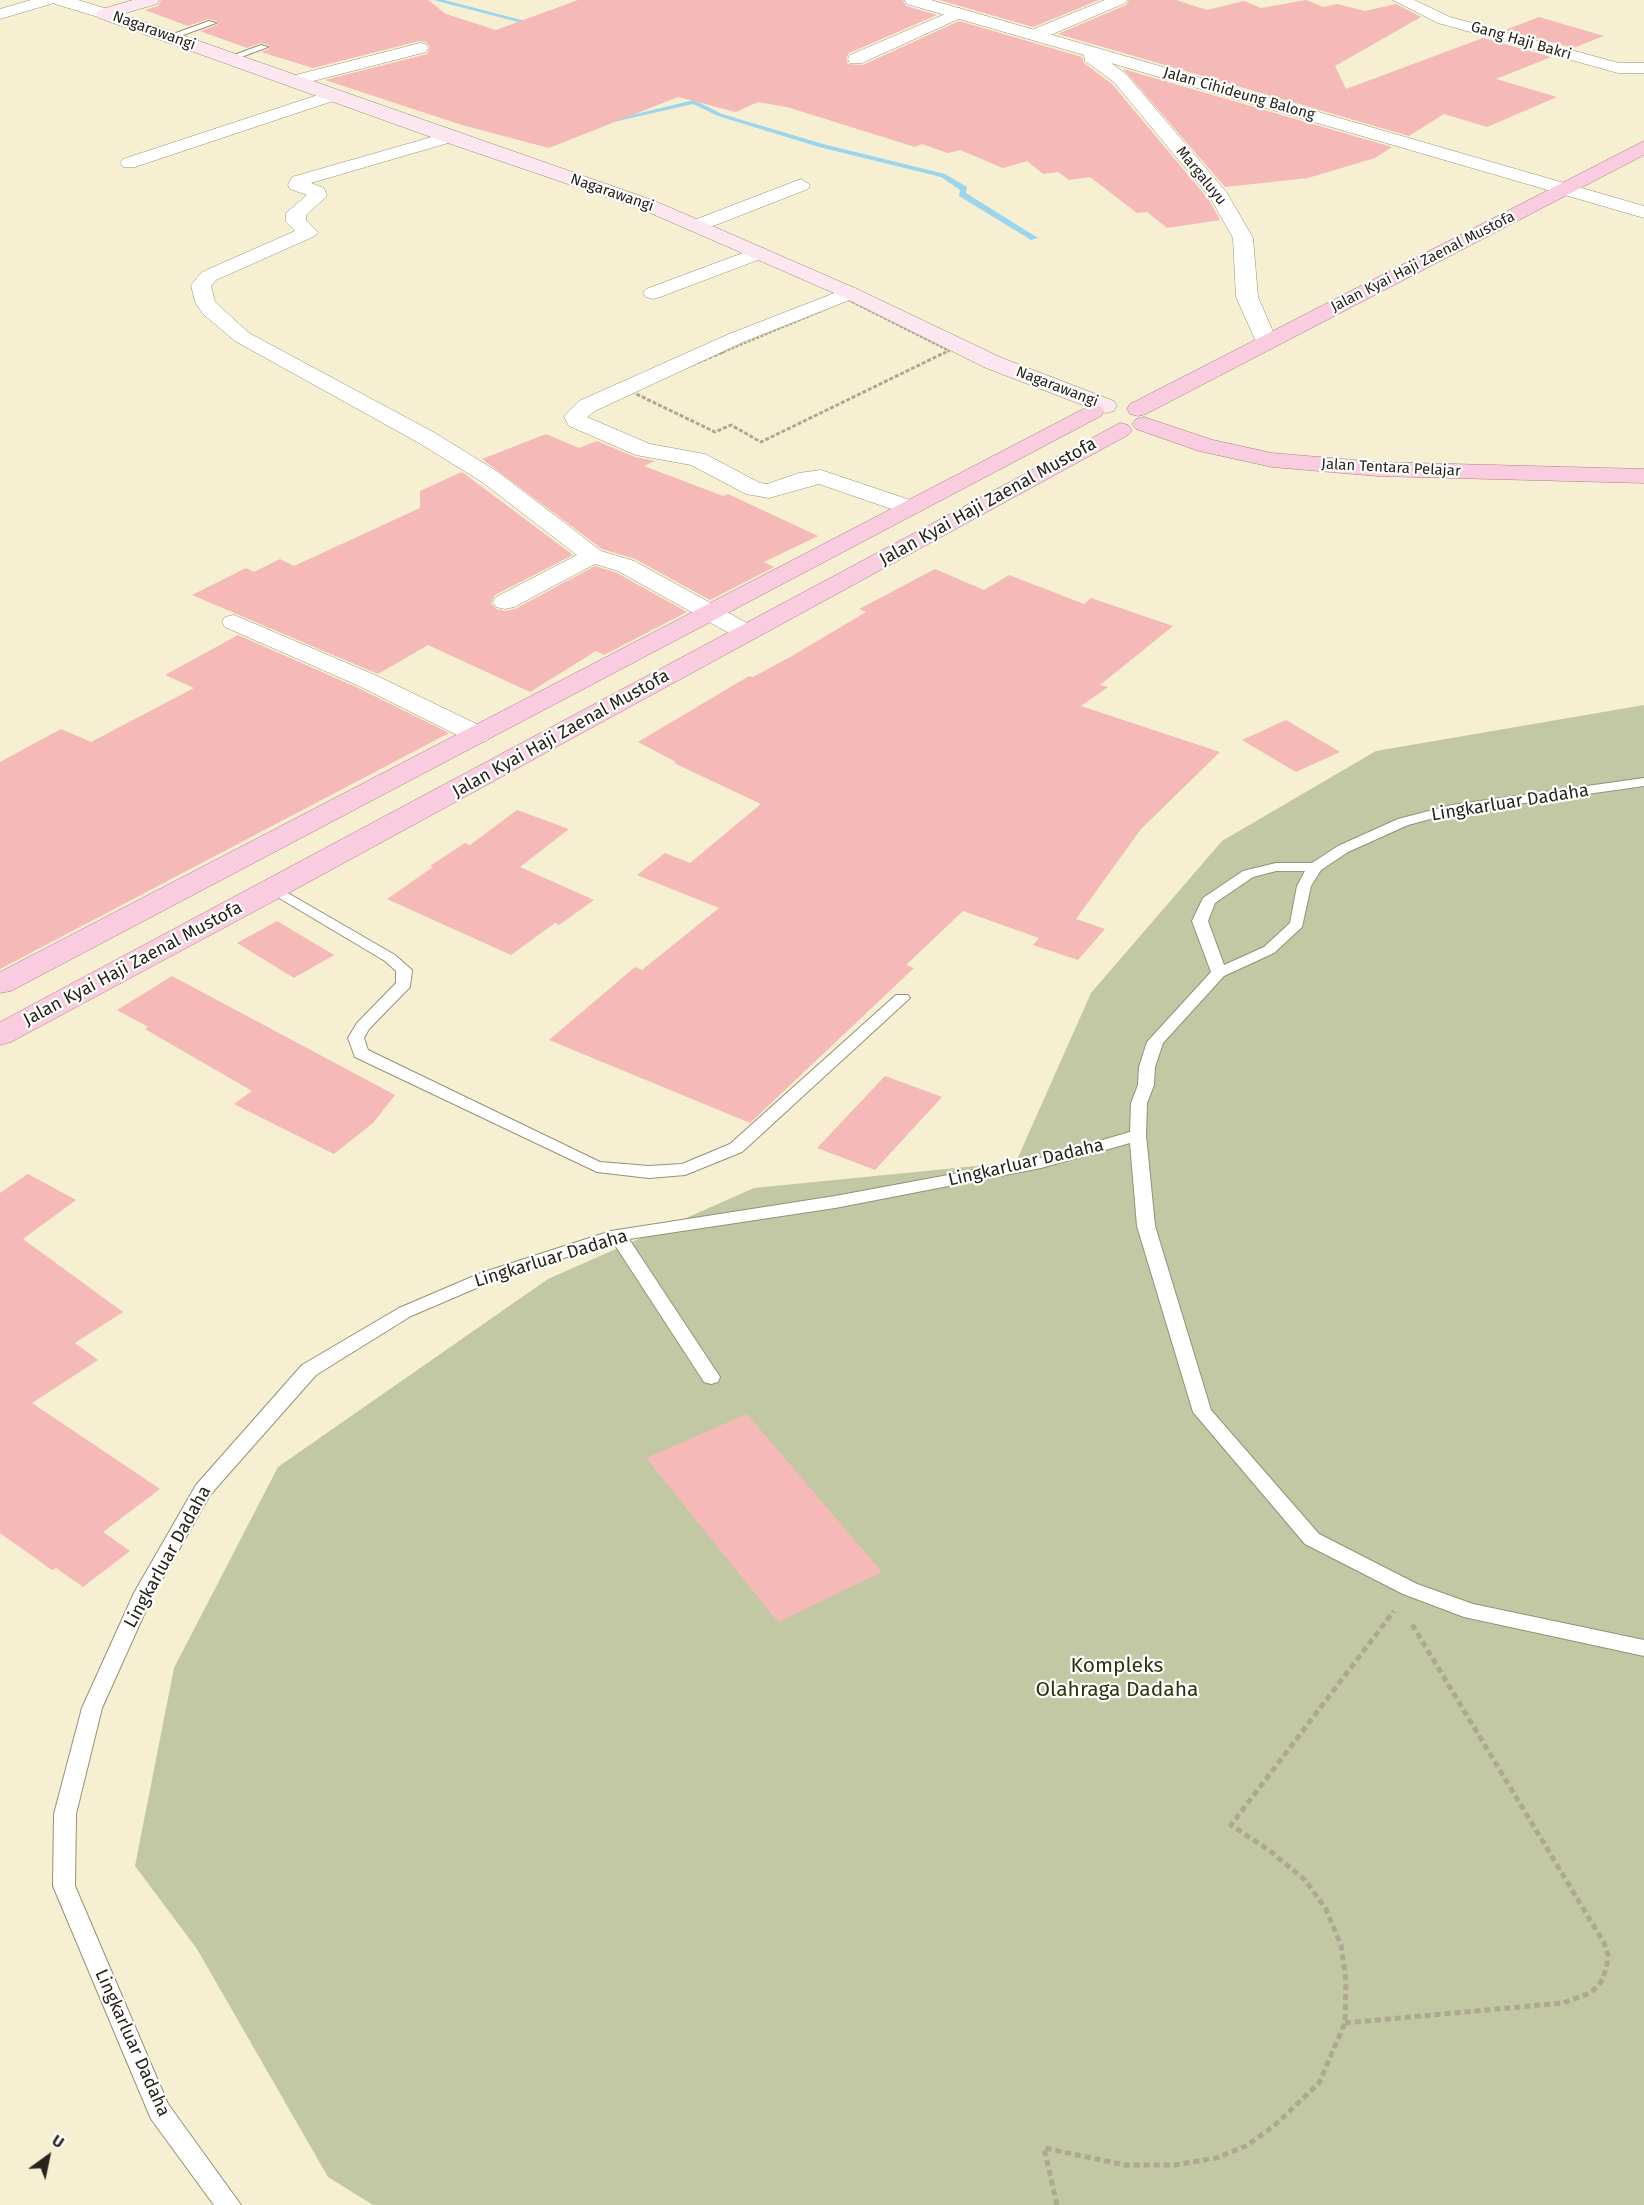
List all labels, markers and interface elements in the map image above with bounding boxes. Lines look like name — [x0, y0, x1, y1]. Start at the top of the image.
street label: Nagarawangi — [110, 8, 198, 54]
street label: Gang Haji Bakri — [1469, 18, 1573, 64]
street label: Jalan Cihideung Balong — [1161, 64, 1317, 124]
street label: Margaluyu — [1172, 143, 1230, 209]
street label: Nagarawangi — [568, 170, 656, 216]
street label: Jalan Kyai Haji Zaenal Mustofa — [1328, 208, 1518, 316]
street label: Nagarawangi — [1013, 363, 1101, 411]
street label: Jalan Kyai Haji Zaenal Mustofa — [876, 433, 1100, 571]
street label: Jalan Tentara Pelajar — [1321, 455, 1461, 481]
street label: Jalan Kyai Haji Zaenal Mustofa — [449, 665, 673, 803]
street label: Lingkarluar Dadaha — [1430, 780, 1590, 826]
street label: Jalan Kyai Haji Zaenal Mustofa — [20, 897, 246, 1031]
street label: Lingkarluar Dadaha — [946, 1135, 1106, 1191]
street label: Lingkarluar Dadaha — [472, 1225, 630, 1293]
street label: Lingkarluar Dadaha — [120, 1482, 216, 1632]
park label: Kompleks Olahraga Dadaha — [1036, 1653, 1198, 1703]
street label: Lingkarluar Dadaha — [90, 1966, 174, 2120]
north arrow — [18, 2127, 78, 2187]
text: U — [49, 2131, 68, 2152]

